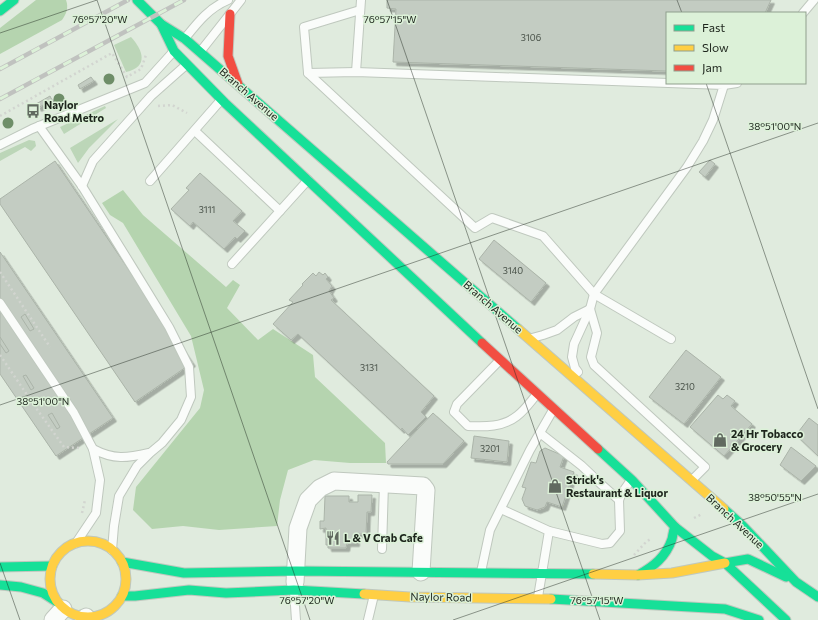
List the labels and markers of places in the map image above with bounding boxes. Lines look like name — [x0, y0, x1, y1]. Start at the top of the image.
place label: Naylor Road Metro — [44, 98, 104, 124]
bus stop icon: Naylor Road Metro — [25, 103, 41, 119]
place label: 24 Hr Tobacco & Grocery — [731, 427, 804, 453]
shop icon: 24 Hr Tobacco & Grocery — [712, 432, 728, 448]
place label: Strick's Restaurant & Liquor — [566, 473, 668, 499]
shop icon: Strick's Restaurant & Liquor — [547, 478, 563, 494]
restaurant icon: L & V Crab Cafe — [325, 530, 341, 546]
place label: L & V Crab Cafe — [344, 531, 423, 544]

